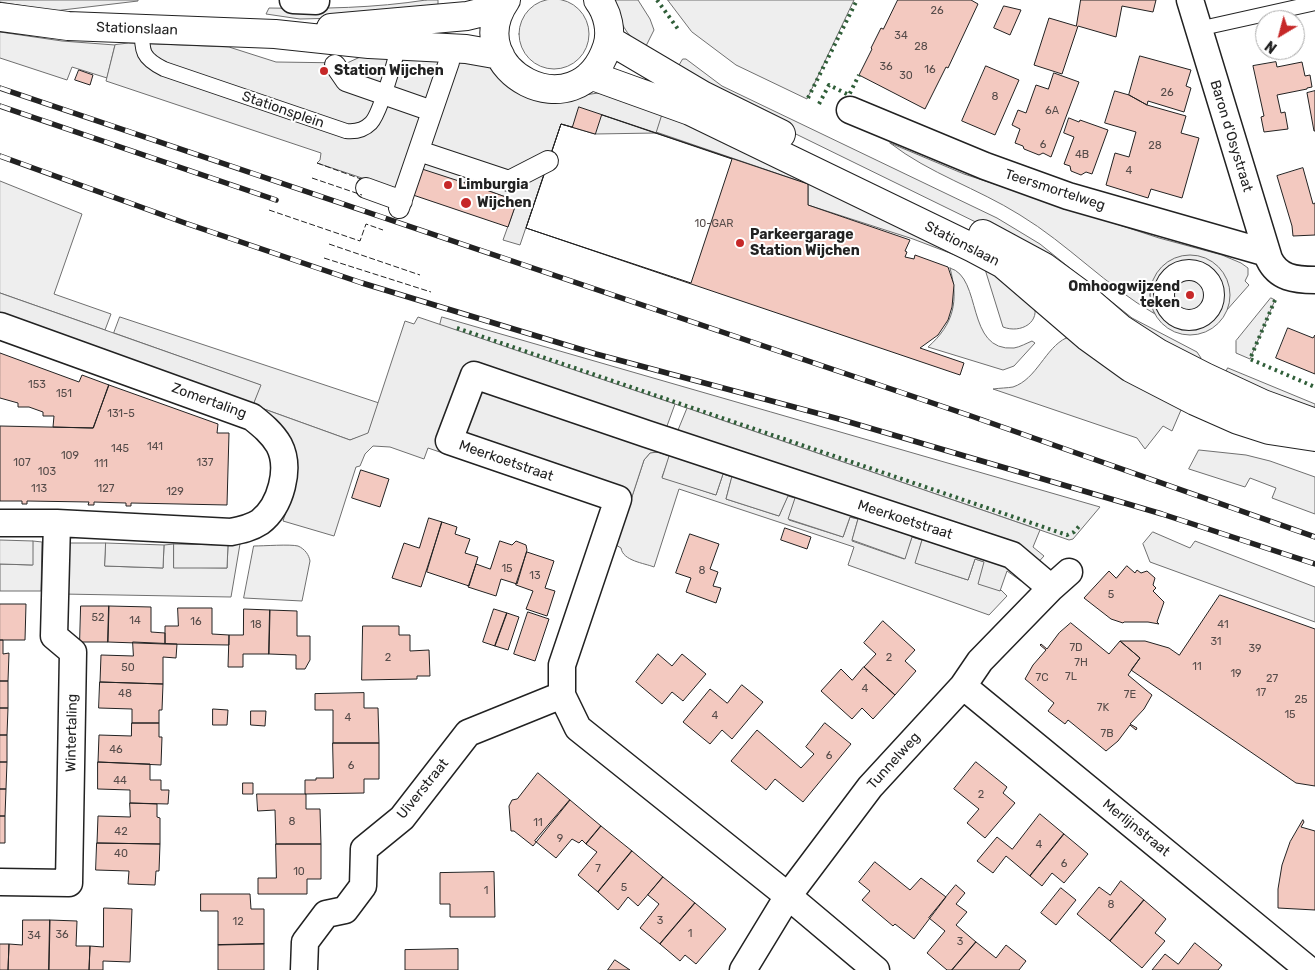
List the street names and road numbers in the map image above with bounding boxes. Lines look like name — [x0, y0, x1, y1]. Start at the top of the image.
street label: Stationslaan — [96, 19, 178, 39]
street label: Baron d'Osystraat — [1206, 78, 1256, 194]
street label: Stationsplein — [240, 88, 326, 132]
street label: Teersmortelweg — [1003, 166, 1107, 214]
street label: Stationslaan — [922, 218, 1002, 270]
street label: Zomertaling — [169, 380, 249, 422]
street label: Meerkoetstraat — [456, 437, 556, 485]
street label: Meerkoetstraat — [855, 497, 955, 543]
street label: Wintertaling — [63, 694, 81, 772]
street label: Tunnelweg — [864, 729, 924, 793]
street label: Uiverstraat — [394, 756, 452, 822]
street label: Merlijnstraat — [1099, 796, 1173, 860]

